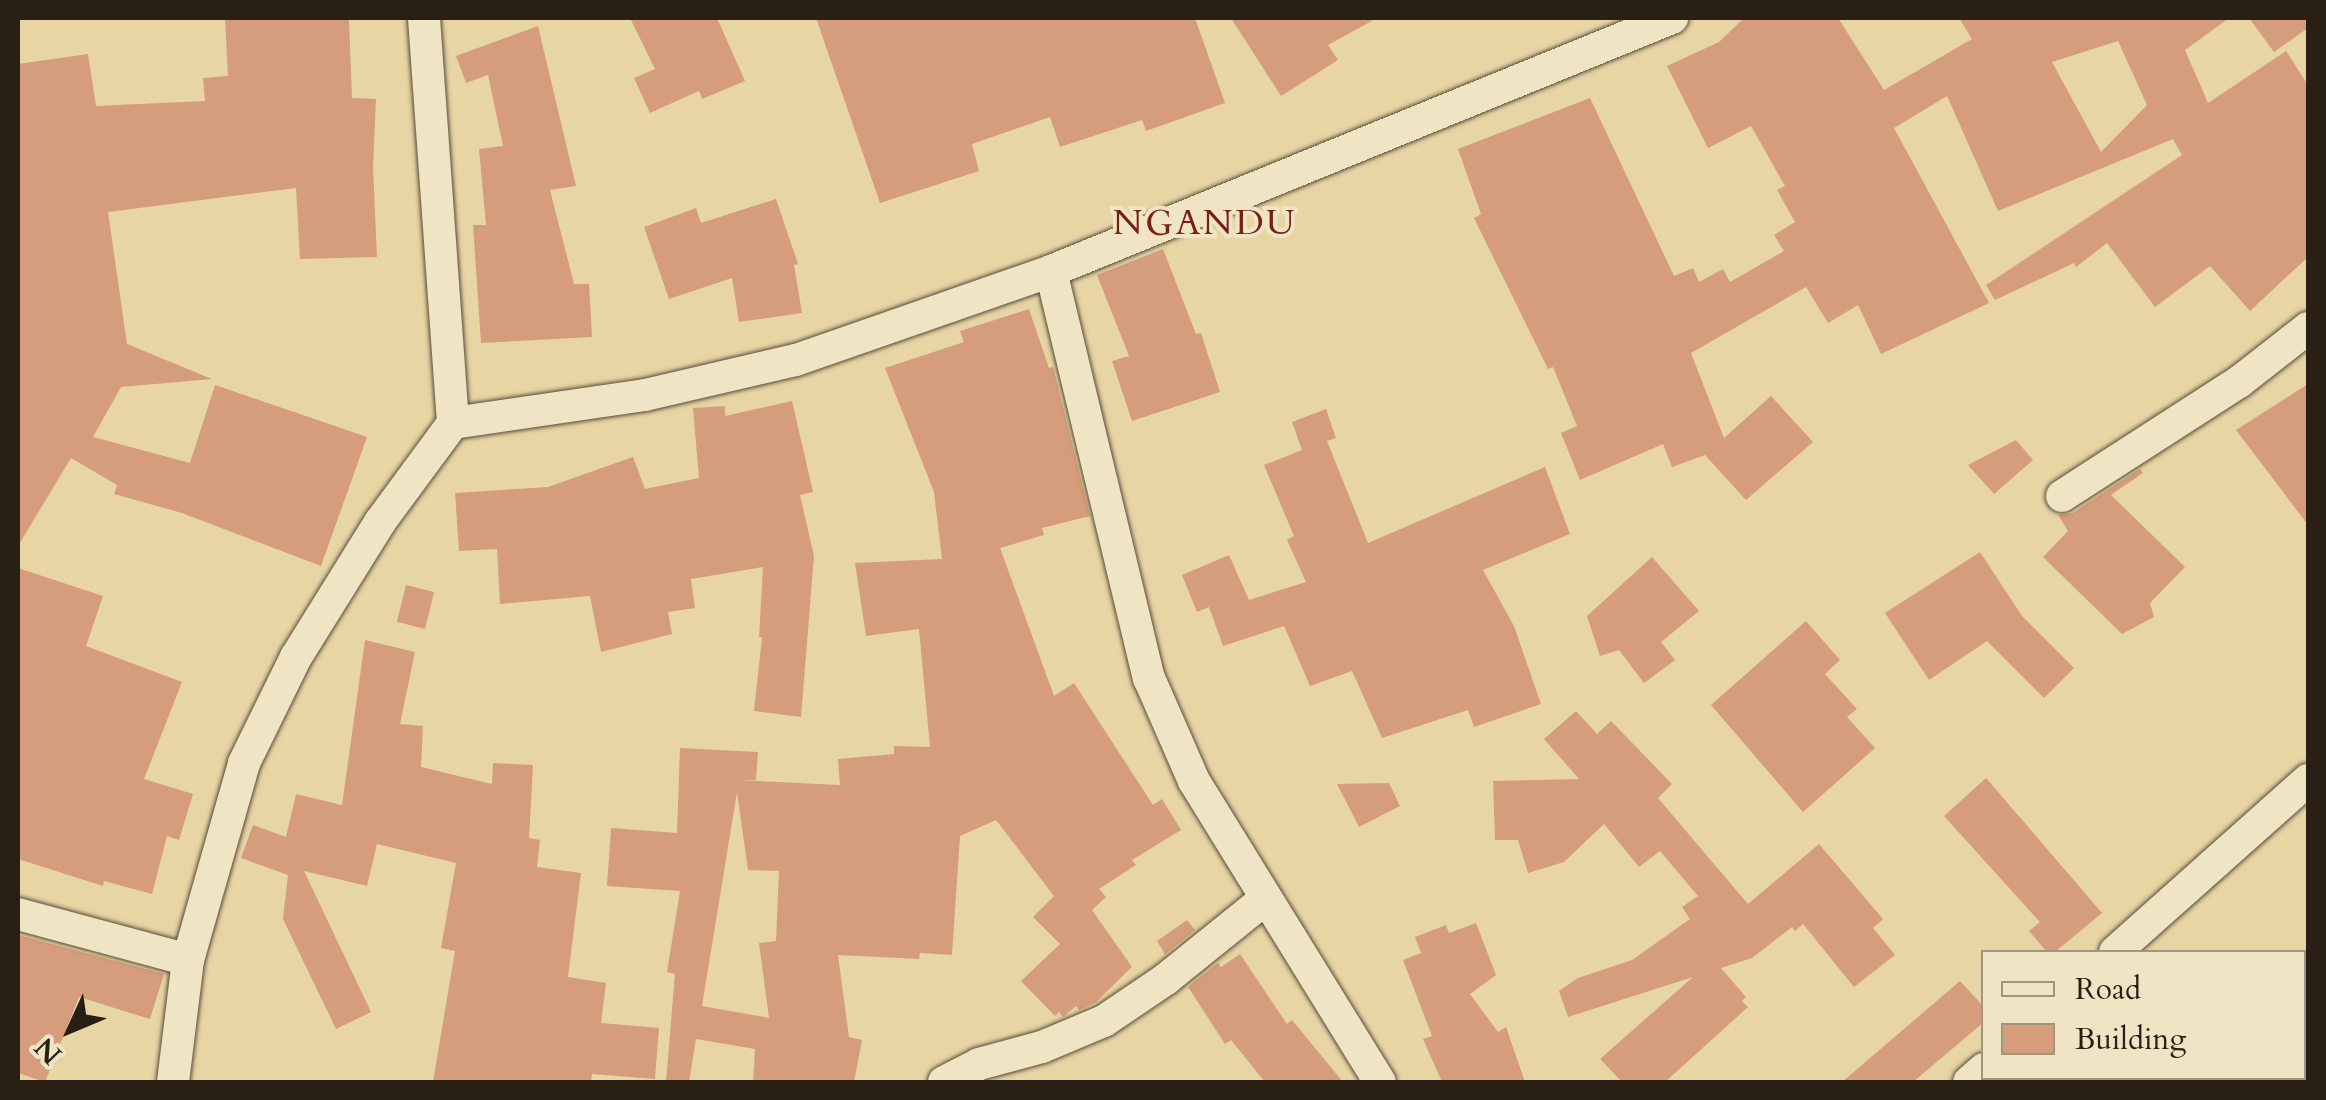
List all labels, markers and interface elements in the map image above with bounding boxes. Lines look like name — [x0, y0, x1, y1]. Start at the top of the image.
district label: NGANDU — [1113, 202, 1297, 244]
legend — [1981, 950, 2306, 1080]
text: Road — [2075, 969, 2141, 1010]
north arrow — [20, 980, 120, 1080]
text: Building — [2075, 1019, 2186, 1060]
text: N — [26, 1029, 71, 1073]

